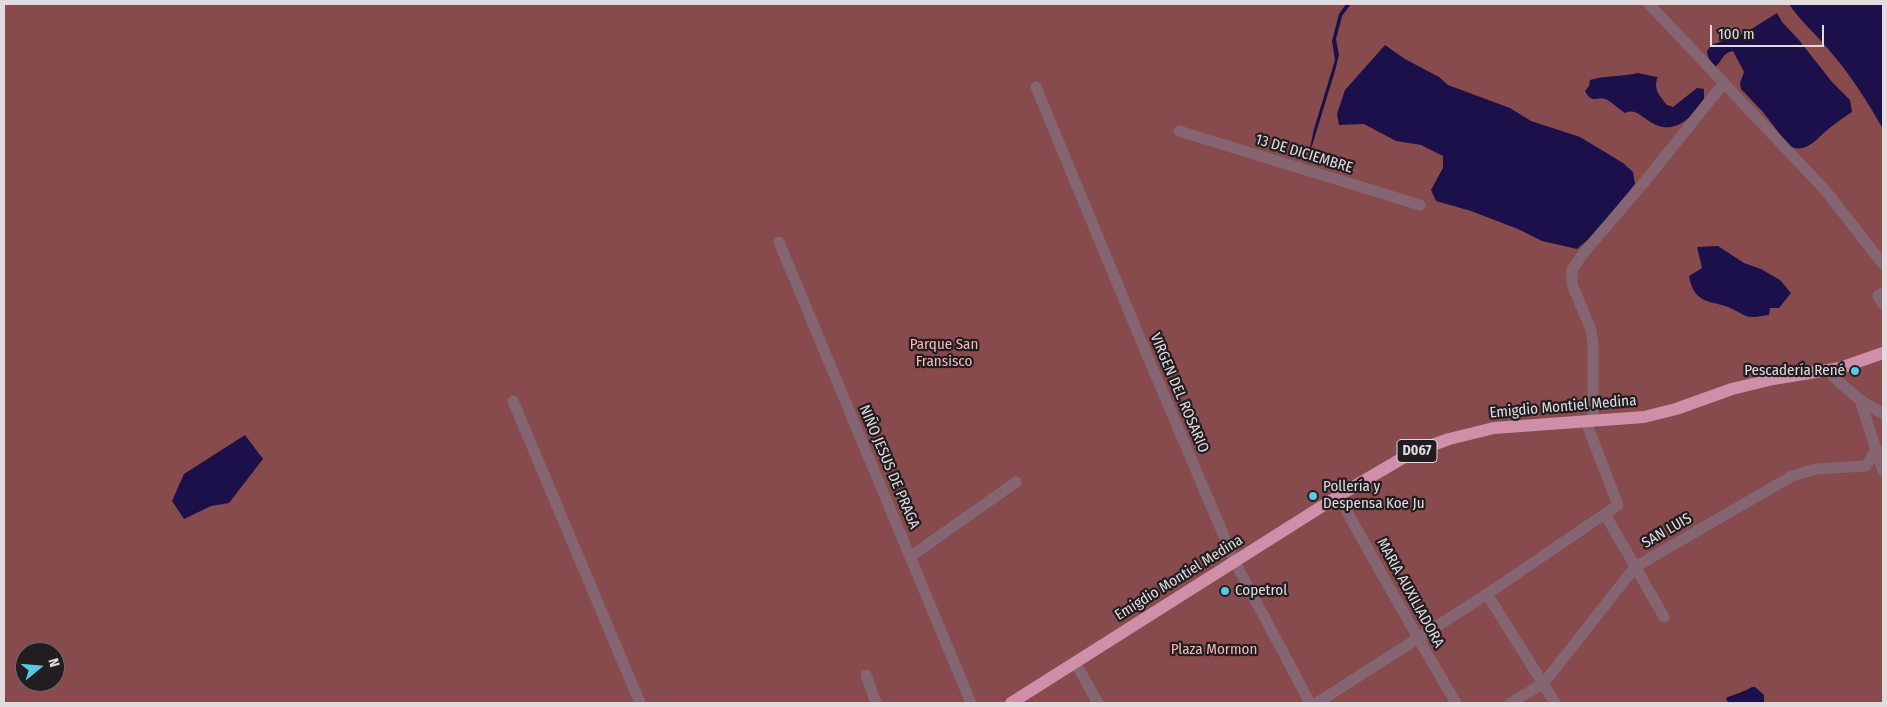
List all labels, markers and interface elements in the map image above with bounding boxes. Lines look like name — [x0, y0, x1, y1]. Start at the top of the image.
scale bar — [1712, 15, 1826, 47]
text: 100 m — [1718, 25, 1755, 43]
street label: 13 DE DICIEMBRE — [1253, 131, 1355, 177]
street label: VIRGEN DEL ROSARIO — [1146, 331, 1212, 455]
park label: Parque San Fransisco — [910, 336, 978, 371]
place label: Pescadería René — [1744, 362, 1845, 380]
marker: Pescadería René — [1849, 365, 1861, 377]
street label: Emigdio Montiel Medina — [1489, 392, 1637, 422]
street label: NIÑO JESUS DE PRAGA — [855, 402, 923, 532]
road number: D067 — [1397, 440, 1437, 462]
place label: Pollería y Despensa Koe Ju — [1323, 478, 1424, 513]
marker: Pollería y Despensa Koe Ju — [1307, 490, 1319, 502]
street label: SAN LUIS — [1639, 510, 1695, 552]
street label: Emigdio Montiel Medina — [1112, 531, 1246, 625]
street label: MARIA AUXILIADORA — [1372, 535, 1448, 651]
place label: Copetrol — [1235, 582, 1287, 600]
marker: Copetrol — [1219, 585, 1231, 597]
park label: Plaza Mormon — [1171, 641, 1257, 659]
north arrow — [15, 642, 65, 692]
text: N — [45, 656, 63, 669]

